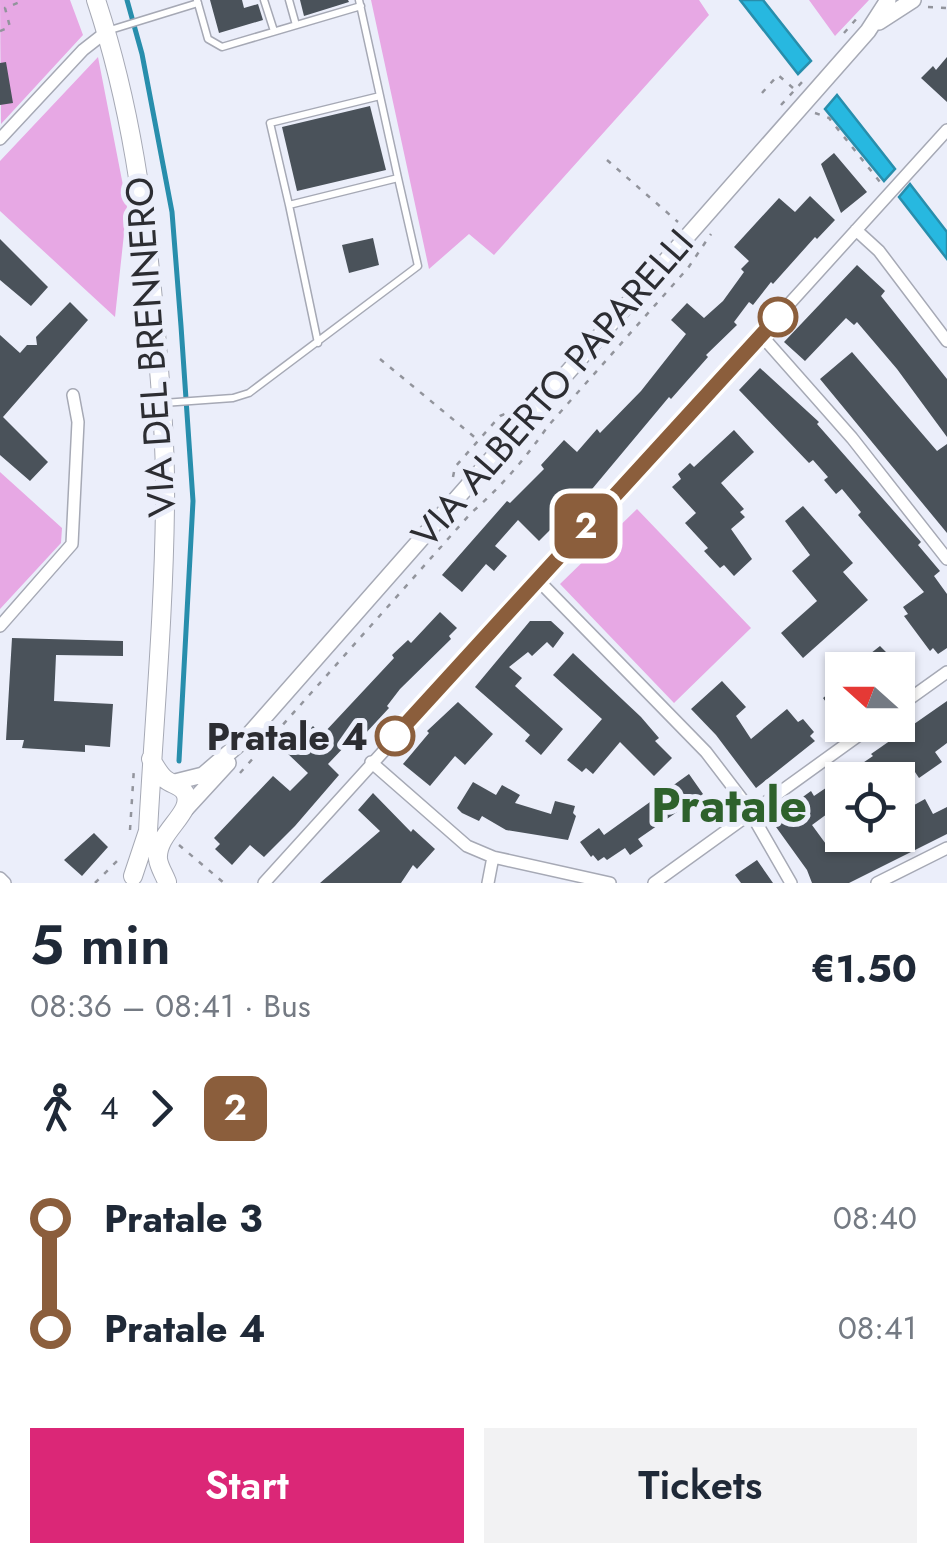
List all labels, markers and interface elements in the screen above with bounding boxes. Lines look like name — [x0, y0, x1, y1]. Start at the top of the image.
street label: VIA DEL BRENNERO — [111, 175, 189, 519]
street label: VIA ALBERTO PAPARELLI — [398, 217, 706, 559]
unlabelled marker — [759, 298, 797, 336]
line badge: 2 — [554, 494, 618, 558]
text: 2 — [575, 501, 597, 551]
north arrow — [825, 652, 915, 742]
map controls — [825, 652, 915, 852]
place label: Pratale 4 — [206, 709, 368, 764]
marker: Pratale 4 — [376, 717, 414, 755]
button: locate — [825, 762, 915, 852]
district label: Pratale — [651, 771, 807, 840]
text: 5 min — [30, 905, 171, 985]
text: €1.50 — [811, 941, 917, 996]
text: 08:36 – 08:41 · Bus — [30, 983, 311, 1029]
icon: walk — [30, 1081, 85, 1136]
icon: forward — [134, 1081, 189, 1136]
text: 2 — [224, 1083, 247, 1133]
text: 4 — [100, 1085, 119, 1131]
text: Pratale 3 — [104, 1191, 263, 1246]
text: 08:40 — [833, 1195, 917, 1241]
text: Pratale 4 — [104, 1301, 266, 1356]
text: 08:41 — [838, 1305, 917, 1351]
button: Start — [30, 1428, 464, 1543]
button: Tickets — [484, 1428, 917, 1543]

